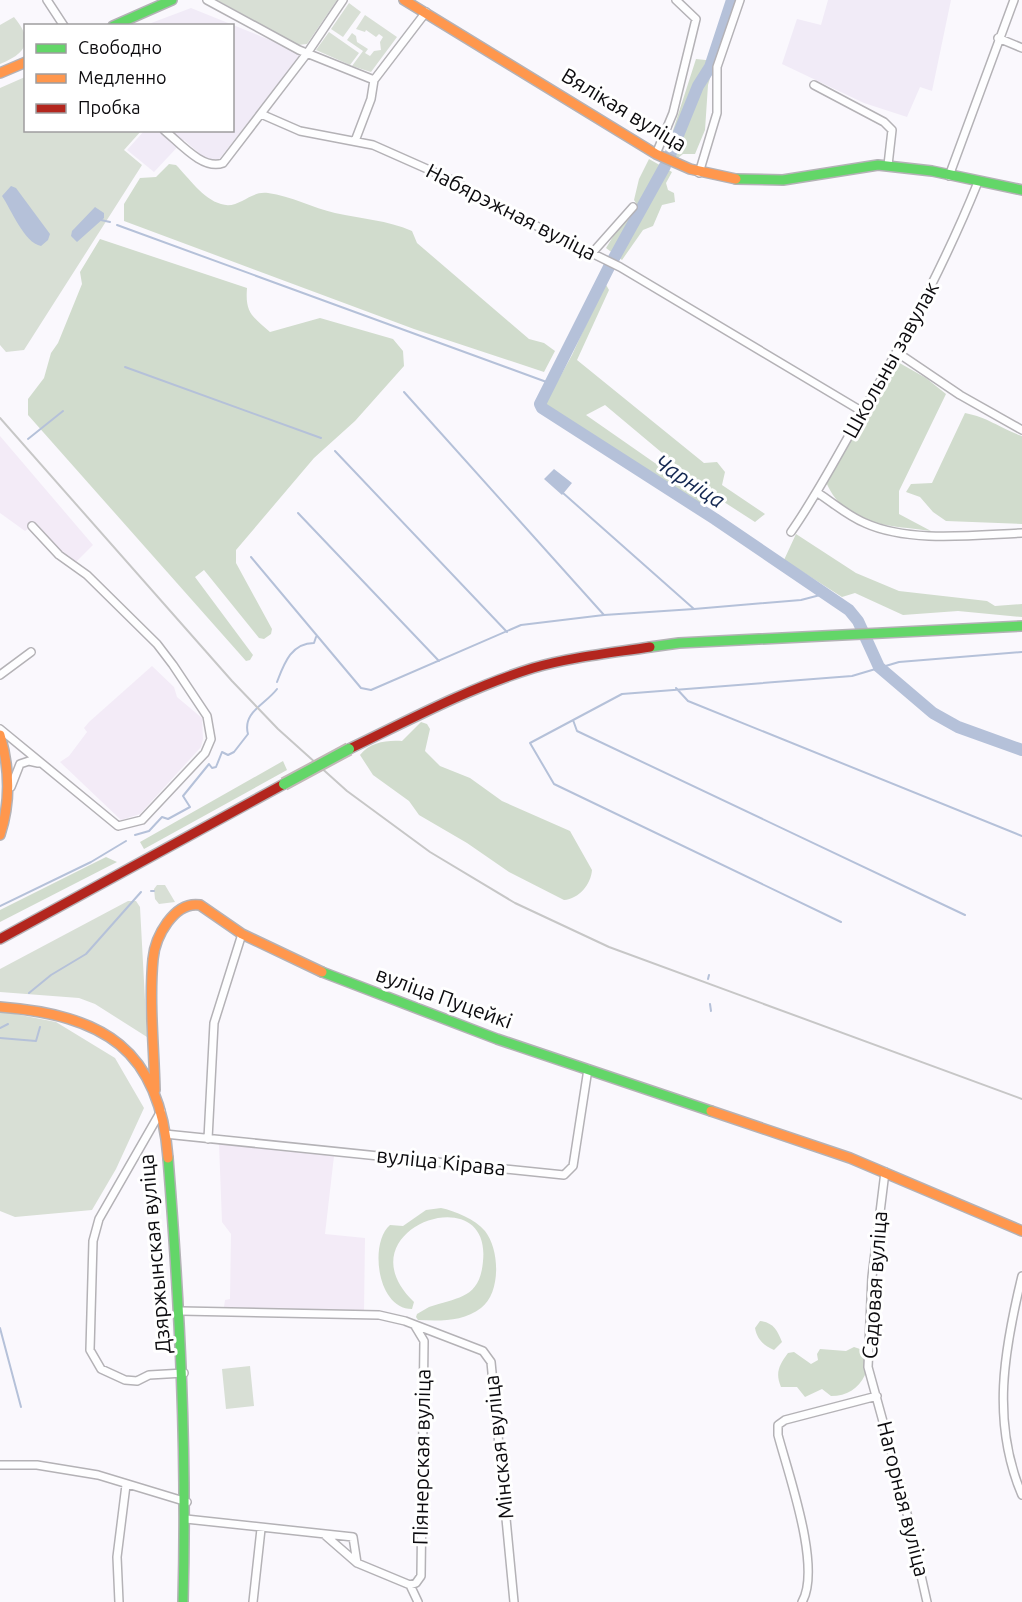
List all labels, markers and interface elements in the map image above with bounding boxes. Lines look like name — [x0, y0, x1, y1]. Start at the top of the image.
legend — [24, 24, 234, 132]
text: Свободно — [78, 37, 162, 57]
street label: Вялікая вуліца — [558, 62, 691, 156]
text: Медленно — [78, 67, 167, 87]
text: Пробка — [78, 97, 141, 117]
street label: Набярэжная вуліца — [422, 158, 601, 264]
street label: Школьны завулак — [837, 277, 943, 442]
water label: Чарніца — [651, 449, 730, 512]
street label: вуліца Пуцейкі — [373, 961, 516, 1033]
street label: вуліца Кірава — [375, 1142, 507, 1180]
street label: Дзяржынская вуліца — [133, 1153, 175, 1355]
street label: Садовая вуліца — [857, 1210, 891, 1360]
street label: Піянерская вуліца — [407, 1369, 435, 1545]
street label: Мінская вуліца — [479, 1374, 518, 1520]
street label: Нагорная вуліца — [873, 1419, 935, 1579]

